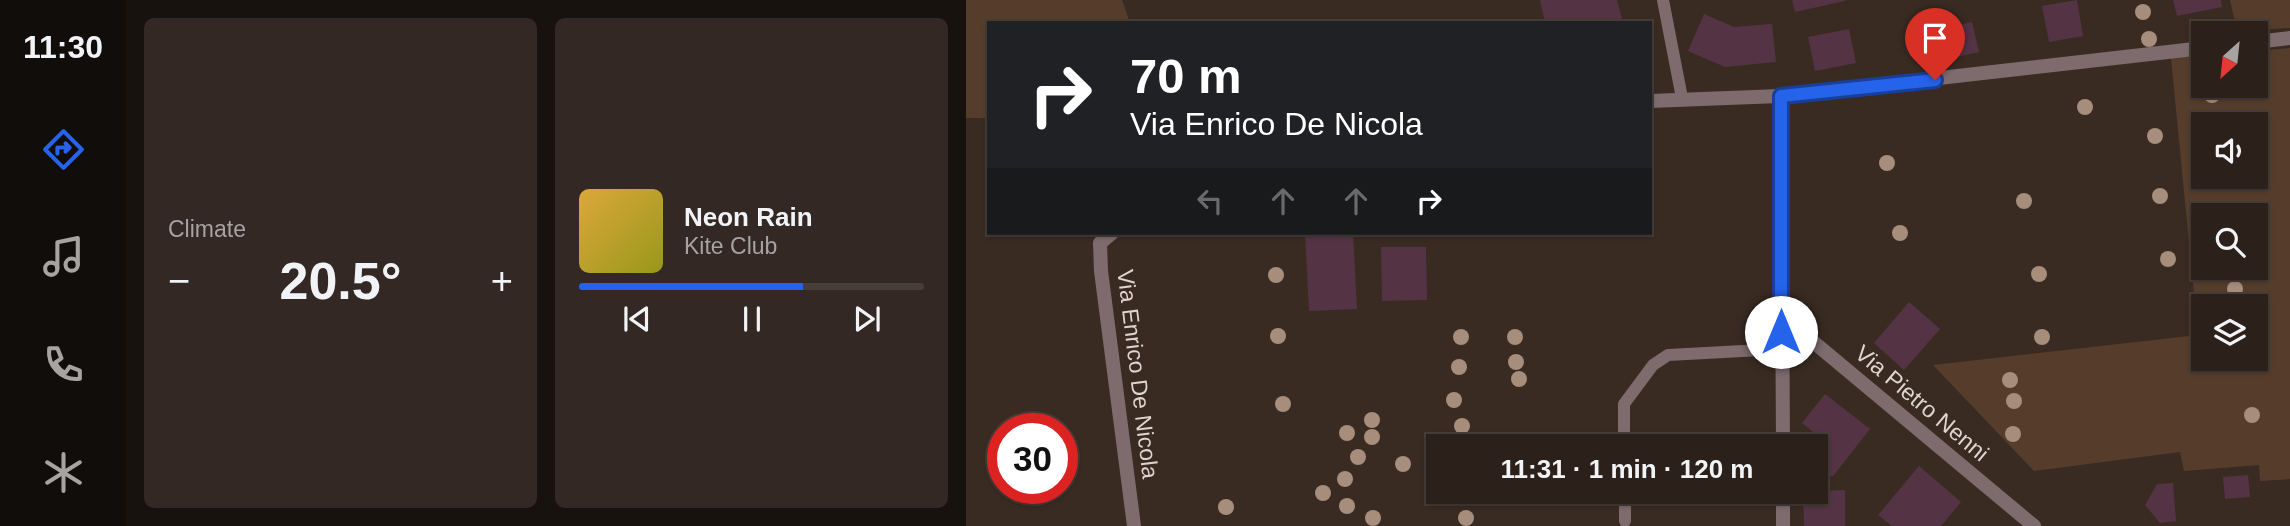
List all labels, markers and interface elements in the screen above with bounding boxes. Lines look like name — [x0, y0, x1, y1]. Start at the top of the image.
pin — [1905, 8, 1965, 80]
icon: arrive — [1916, 19, 1954, 57]
north arrow — [2191, 21, 2268, 98]
map controls — [2191, 21, 2268, 371]
text: 11:30 — [23, 29, 103, 65]
icon: right — [1015, 49, 1106, 140]
text: 70 m — [1130, 49, 1242, 103]
text: Via Enrico De Nicola — [1130, 106, 1423, 142]
button: sound — [2191, 112, 2268, 189]
icon: directions — [39, 125, 88, 174]
icon: left — [1191, 182, 1229, 220]
icon: ahead — [1264, 182, 1302, 220]
icon: ahead — [1337, 182, 1375, 220]
icon: right — [1410, 182, 1448, 220]
text: Neon Rain — [684, 202, 813, 232]
button: search — [2191, 203, 2268, 280]
text: Climate — [168, 216, 246, 242]
icon: music — [39, 232, 88, 281]
text: Kite Club — [684, 233, 777, 259]
text: 20.5° — [279, 252, 402, 310]
text: − — [168, 260, 190, 302]
text: + — [491, 260, 513, 302]
street label: Via Enrico De Nicola — [1112, 268, 1164, 480]
button: layers — [2191, 294, 2268, 371]
position arrow — [1744, 295, 1818, 369]
icon: previous — [618, 300, 656, 338]
icon: pause — [733, 300, 771, 338]
icon: next — [848, 300, 886, 338]
icon: phone — [39, 340, 88, 389]
street label: Via Pietro Nenni — [1850, 340, 1994, 466]
speed limit sign: 30 — [987, 413, 1078, 504]
icon: climate — [39, 448, 88, 497]
text: 11:31 · 1 min · 120 m — [1501, 454, 1753, 484]

